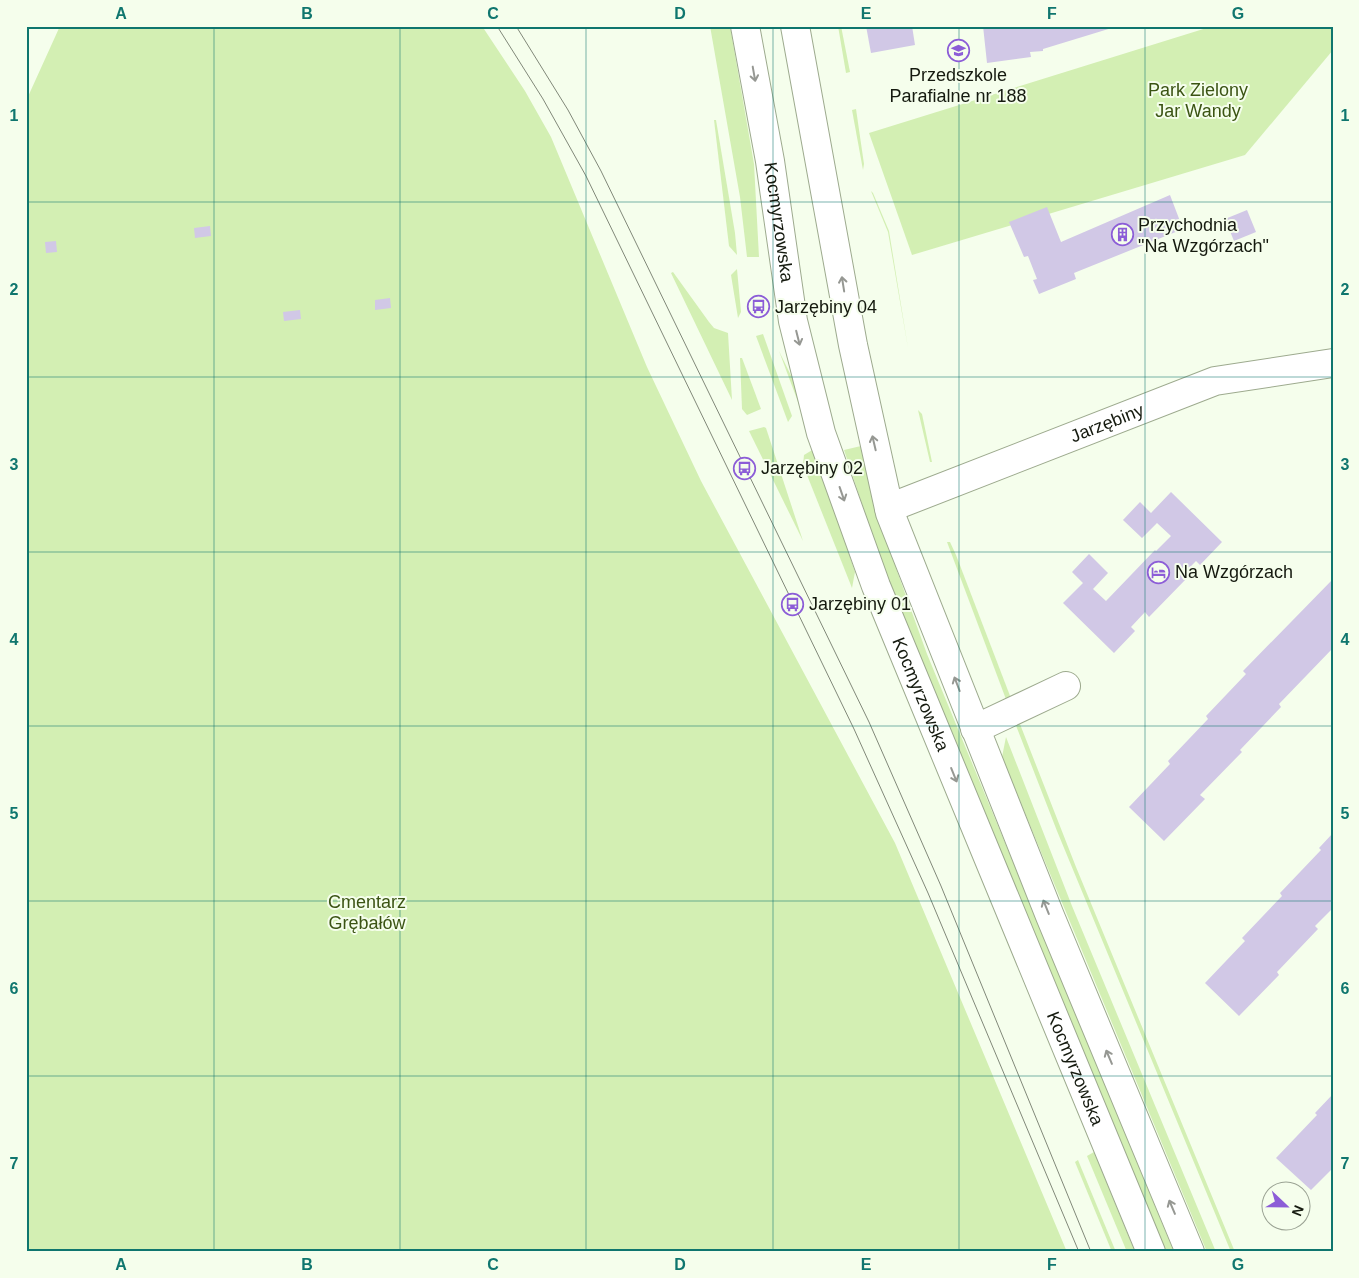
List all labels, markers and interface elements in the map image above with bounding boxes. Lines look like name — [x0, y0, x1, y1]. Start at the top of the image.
text: A — [115, 5, 127, 22]
text: B — [301, 5, 313, 22]
text: C — [487, 5, 499, 22]
text: D — [674, 5, 686, 22]
text: E — [861, 5, 872, 22]
text: F — [1047, 5, 1057, 22]
text: G — [1232, 5, 1244, 22]
school or university icon: Przedszkole Parafialne nr 188 — [946, 38, 970, 62]
place label: Przedszkole Parafialne nr 188 — [889, 65, 1027, 106]
one-way arrow — [749, 66, 759, 82]
park label: Park Zielony Jar Wandy — [1148, 80, 1248, 121]
text: 1 — [10, 107, 19, 124]
text: 1 — [1341, 107, 1350, 124]
street label: Kocmyrzowska — [760, 161, 797, 284]
place label: Przychodnia "Na Wzgórzach" — [1138, 215, 1269, 256]
building icon: Przychodnia "Na Wzgórzach" — [1110, 223, 1134, 247]
one-way arrow — [837, 277, 847, 293]
text: 2 — [10, 281, 19, 298]
text: 2 — [1341, 281, 1350, 298]
bus stop icon: Jarzębiny 04 — [747, 295, 771, 319]
place label: Jarzębiny 04 — [775, 297, 877, 317]
one-way arrow — [793, 330, 803, 346]
street label: Jarzębiny — [1068, 400, 1147, 446]
one-way arrow — [869, 436, 878, 452]
text: 3 — [10, 456, 19, 473]
bus stop icon: Jarzębiny 02 — [733, 456, 757, 480]
text: 3 — [1341, 456, 1350, 473]
place label: Jarzębiny 02 — [761, 458, 863, 478]
one-way arrow — [838, 486, 848, 502]
hotel icon: Na Wzgórzach — [1147, 560, 1171, 584]
place label: Na Wzgórzach — [1175, 562, 1293, 582]
bus stop icon: Jarzębiny 01 — [781, 592, 805, 616]
place label: Jarzębiny 01 — [809, 594, 911, 614]
text: 4 — [10, 631, 19, 648]
text: 4 — [1341, 631, 1350, 648]
street label: Kocmyrzowska — [888, 634, 953, 755]
one-way arrow — [952, 677, 961, 692]
one-way arrow — [950, 767, 960, 782]
text: 5 — [10, 805, 19, 822]
text: 5 — [1341, 805, 1350, 822]
park label: Cmentarz Grębałów — [328, 892, 407, 933]
one-way arrow — [1041, 900, 1051, 915]
text: 6 — [10, 980, 19, 997]
text: 6 — [1341, 980, 1350, 997]
street label: Kocmyrzowska — [1043, 1009, 1108, 1129]
one-way arrow — [1104, 1050, 1113, 1065]
text: 7 — [10, 1155, 19, 1172]
text: 7 — [1341, 1155, 1350, 1172]
north arrow — [1262, 1180, 1312, 1230]
one-way arrow — [1166, 1200, 1176, 1215]
text: N — [1289, 1203, 1307, 1219]
text: A — [115, 1256, 127, 1273]
text: B — [301, 1256, 313, 1273]
text: C — [487, 1256, 499, 1273]
text: D — [674, 1256, 686, 1273]
text: E — [861, 1256, 872, 1273]
text: F — [1047, 1256, 1057, 1273]
text: G — [1232, 1256, 1244, 1273]

